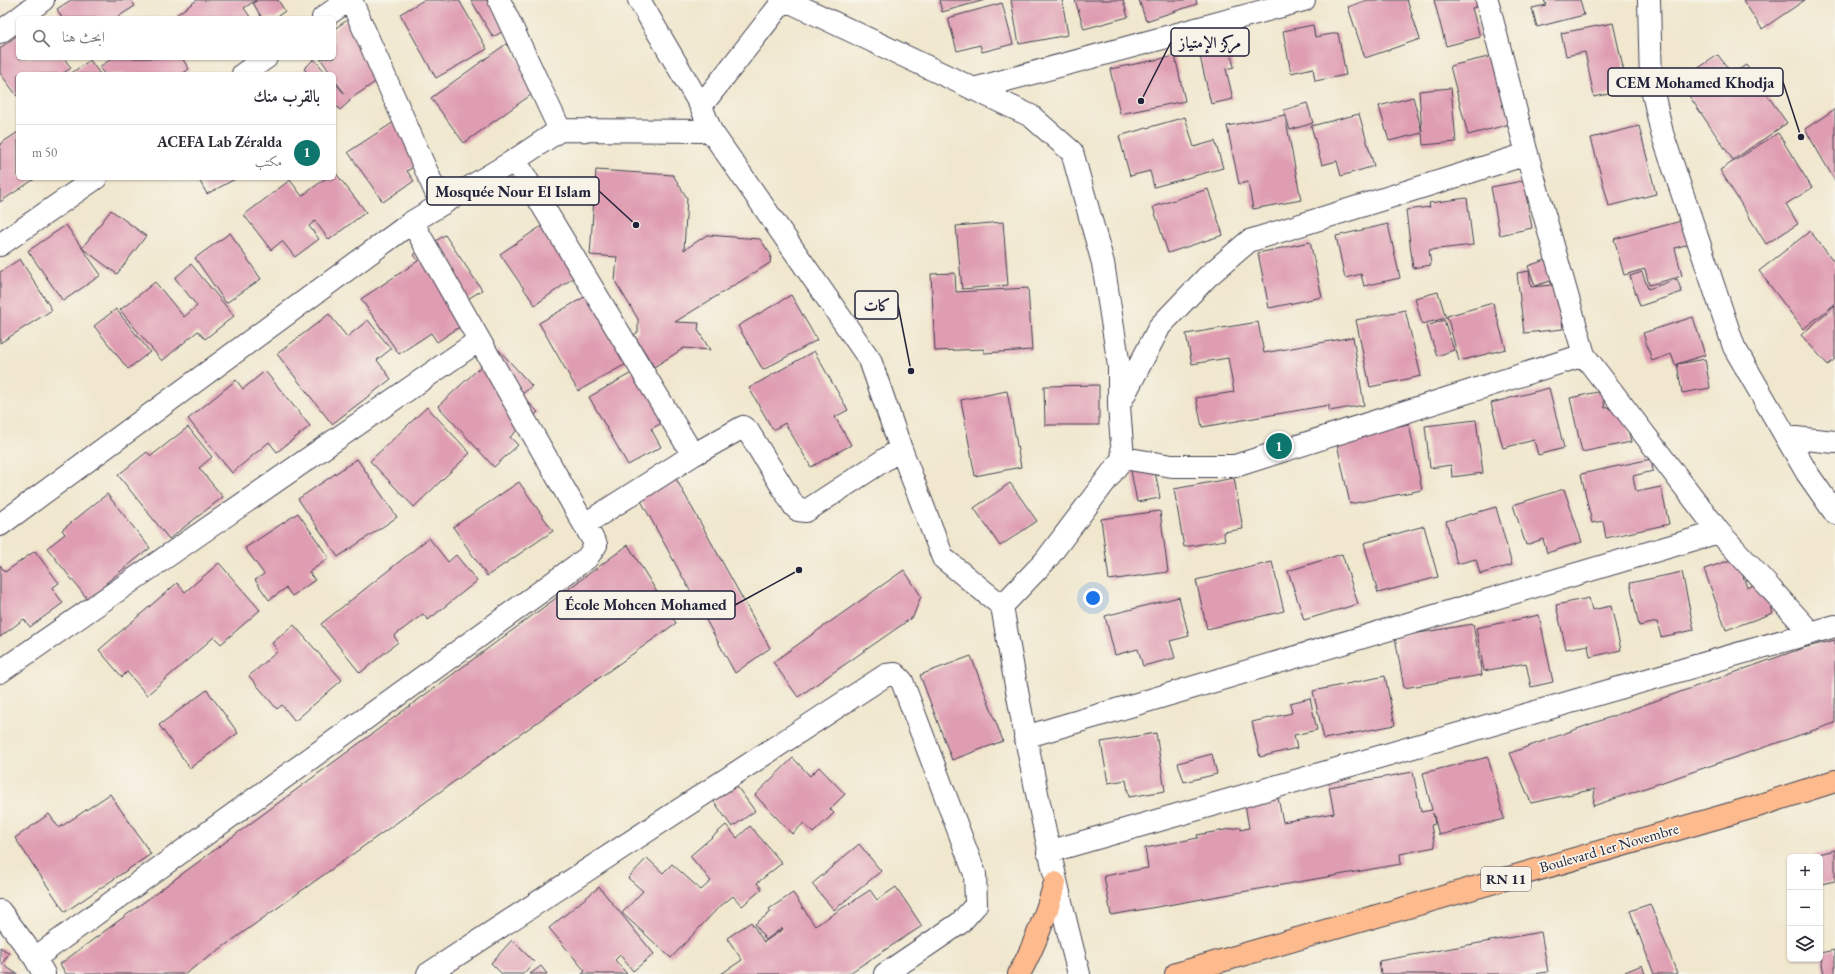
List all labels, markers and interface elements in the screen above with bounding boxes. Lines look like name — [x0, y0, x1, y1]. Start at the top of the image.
search box — [16, 16, 336, 60]
icon: search — [30, 27, 52, 49]
text: ابحث هنا — [62, 27, 105, 46]
callout: مركز الإمتياز — [1171, 28, 1249, 56]
text: مركز الإمتياز — [1177, 32, 1241, 54]
callout: CEM Mohamed Khodja — [1608, 68, 1783, 96]
text: CEM Mohamed Khodja — [1616, 72, 1775, 93]
text: بالقرب منك — [253, 85, 320, 107]
text: ACEFA Lab Zéralda — [157, 132, 282, 151]
text: 50 m — [32, 144, 57, 161]
text: 1 — [304, 144, 310, 161]
text: مكتب — [255, 153, 282, 170]
callout: Mosquée Nour El Islam — [427, 177, 599, 205]
text: Mosquée Nour El Islam — [435, 181, 591, 202]
callout: كات — [855, 291, 898, 319]
text: كات — [863, 295, 891, 316]
pin: 1 — [1266, 431, 1292, 461]
your location — [1083, 588, 1103, 608]
callout: École Mohcen Mohamed — [557, 591, 735, 619]
text: École Mohcen Mohamed — [565, 594, 727, 615]
street label: Boulevard 1er Novembre — [1537, 819, 1681, 876]
map controls — [1787, 854, 1823, 962]
button: + — [1787, 854, 1823, 890]
road number: RN 11 — [1481, 867, 1531, 891]
button: − — [1787, 890, 1823, 926]
button: layers — [1787, 926, 1823, 962]

